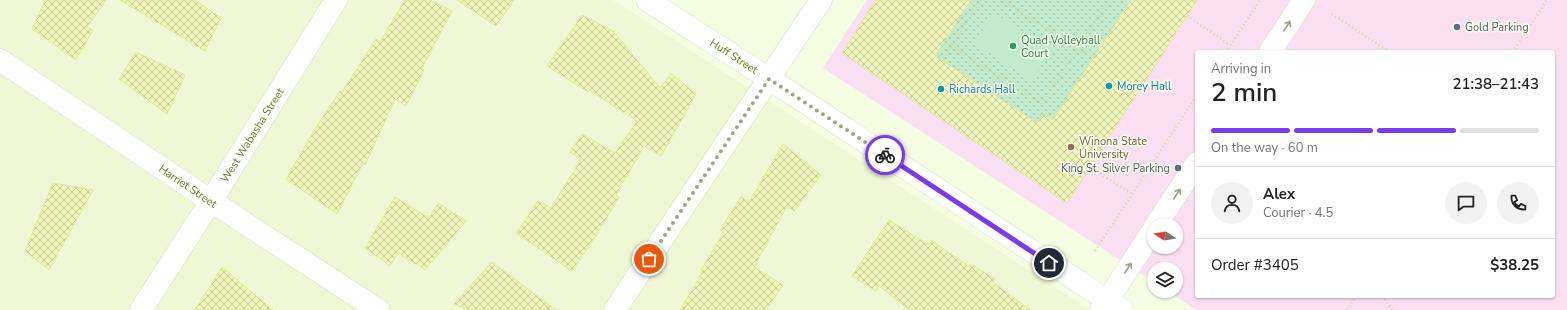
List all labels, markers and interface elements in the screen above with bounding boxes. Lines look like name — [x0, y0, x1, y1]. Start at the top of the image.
place label: Gold Parking — [1465, 20, 1529, 35]
one-way arrow — [1283, 21, 1291, 32]
marker: Gold Parking — [1452, 22, 1462, 32]
place label: Quad Volleyball Court — [1021, 33, 1101, 61]
street label: Huff Street — [707, 35, 761, 78]
marker: Quad Volleyball Court — [1008, 41, 1018, 51]
text: Arriving in — [1211, 60, 1271, 78]
text: 21:38–21:43 — [1452, 74, 1539, 94]
text: 2 min — [1211, 75, 1277, 110]
place label: Morey Hall — [1117, 79, 1172, 94]
marker: Morey Hall — [1104, 81, 1114, 91]
place label: Richards Hall — [949, 82, 1016, 97]
marker: Richards Hall — [936, 84, 946, 94]
street label: West Wabasha Street — [217, 85, 288, 185]
place label: Winona State University — [1079, 134, 1147, 162]
courier — [865, 135, 905, 175]
text: On the way · 60 m — [1211, 139, 1318, 157]
marker: Winona State University — [1066, 142, 1076, 152]
icon: bike — [874, 144, 896, 166]
street label: Harriet Street — [156, 161, 220, 211]
place label: King St. Silver Parking — [1061, 161, 1170, 176]
marker: King St. Silver Parking — [1173, 163, 1183, 173]
button: person — [1211, 182, 1253, 224]
button: chat — [1445, 182, 1487, 224]
button: phone — [1497, 182, 1539, 224]
text: Alex — [1263, 184, 1295, 204]
one-way arrow — [1173, 189, 1181, 200]
text: Courier · 4.5 — [1263, 204, 1333, 222]
north arrow — [1147, 218, 1183, 254]
map controls — [1147, 218, 1183, 298]
pin — [632, 242, 666, 276]
pin — [1032, 246, 1066, 280]
icon: bag — [638, 248, 660, 270]
icon: home — [1038, 252, 1060, 274]
text: Order #3405 — [1211, 255, 1299, 275]
text: $38.25 — [1490, 255, 1539, 275]
one-way arrow — [1125, 262, 1133, 274]
button: layers — [1147, 262, 1183, 298]

